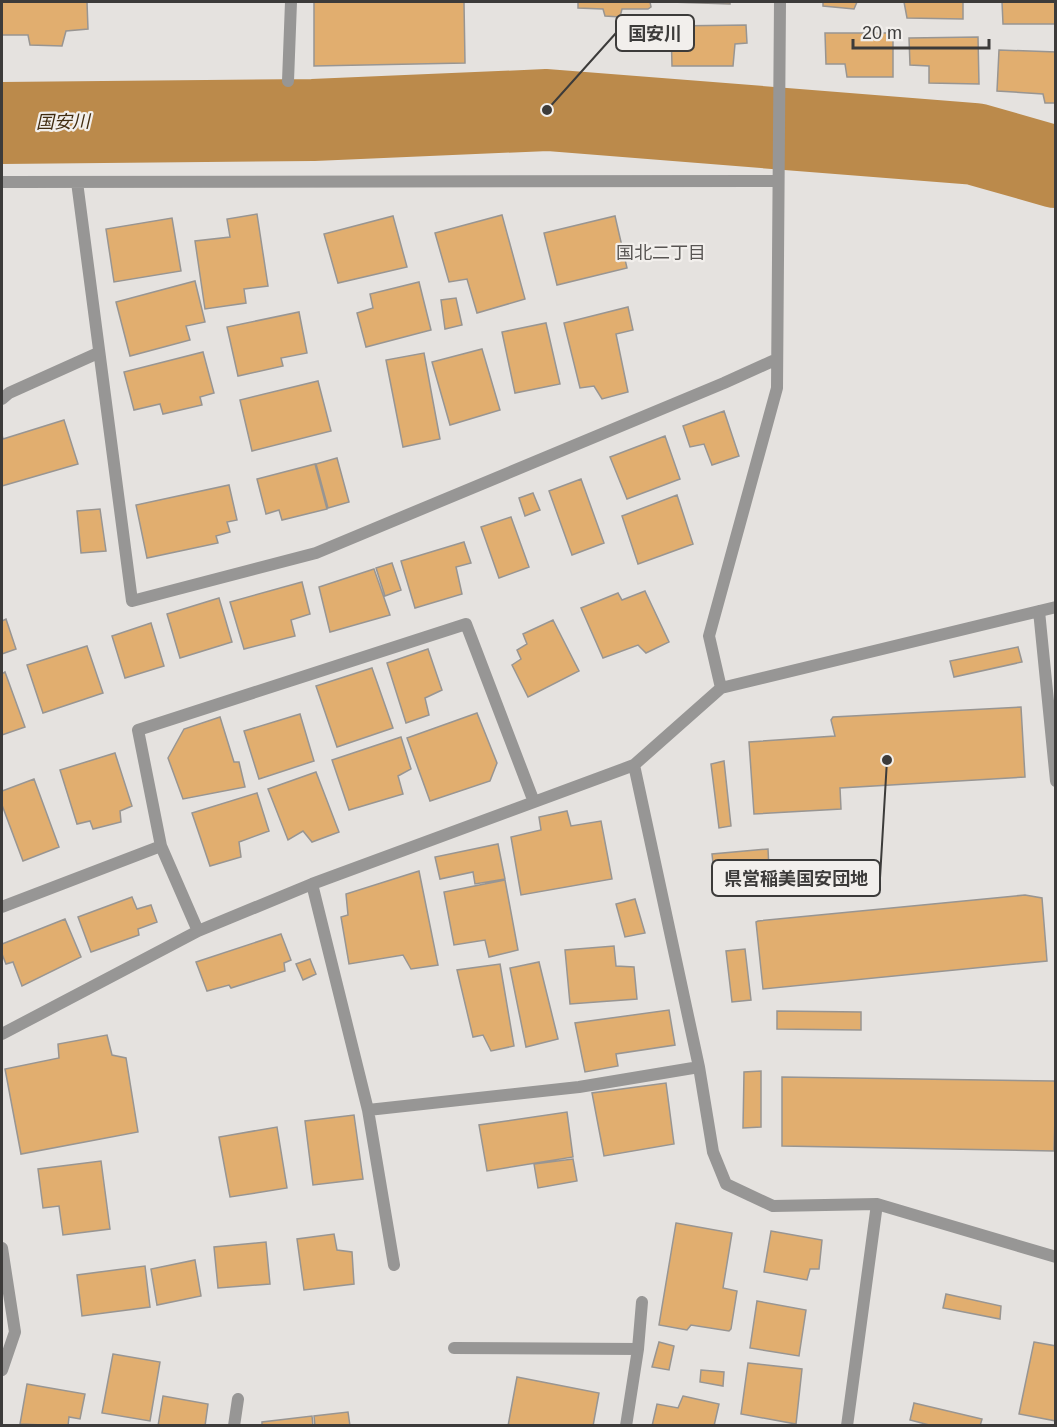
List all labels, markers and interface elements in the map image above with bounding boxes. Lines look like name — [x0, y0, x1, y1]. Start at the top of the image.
scale bar — [853, 12, 990, 50]
callout: 国安川 — [616, 15, 694, 51]
text: 20 m — [862, 23, 902, 43]
text: 国安川 — [628, 24, 682, 44]
water label: 国安川 — [36, 111, 92, 132]
district label: 国北二丁目 — [616, 243, 706, 263]
callout: 県営稲美国安団地 — [712, 860, 880, 896]
text: 県営稲美国安団地 — [724, 869, 868, 889]

